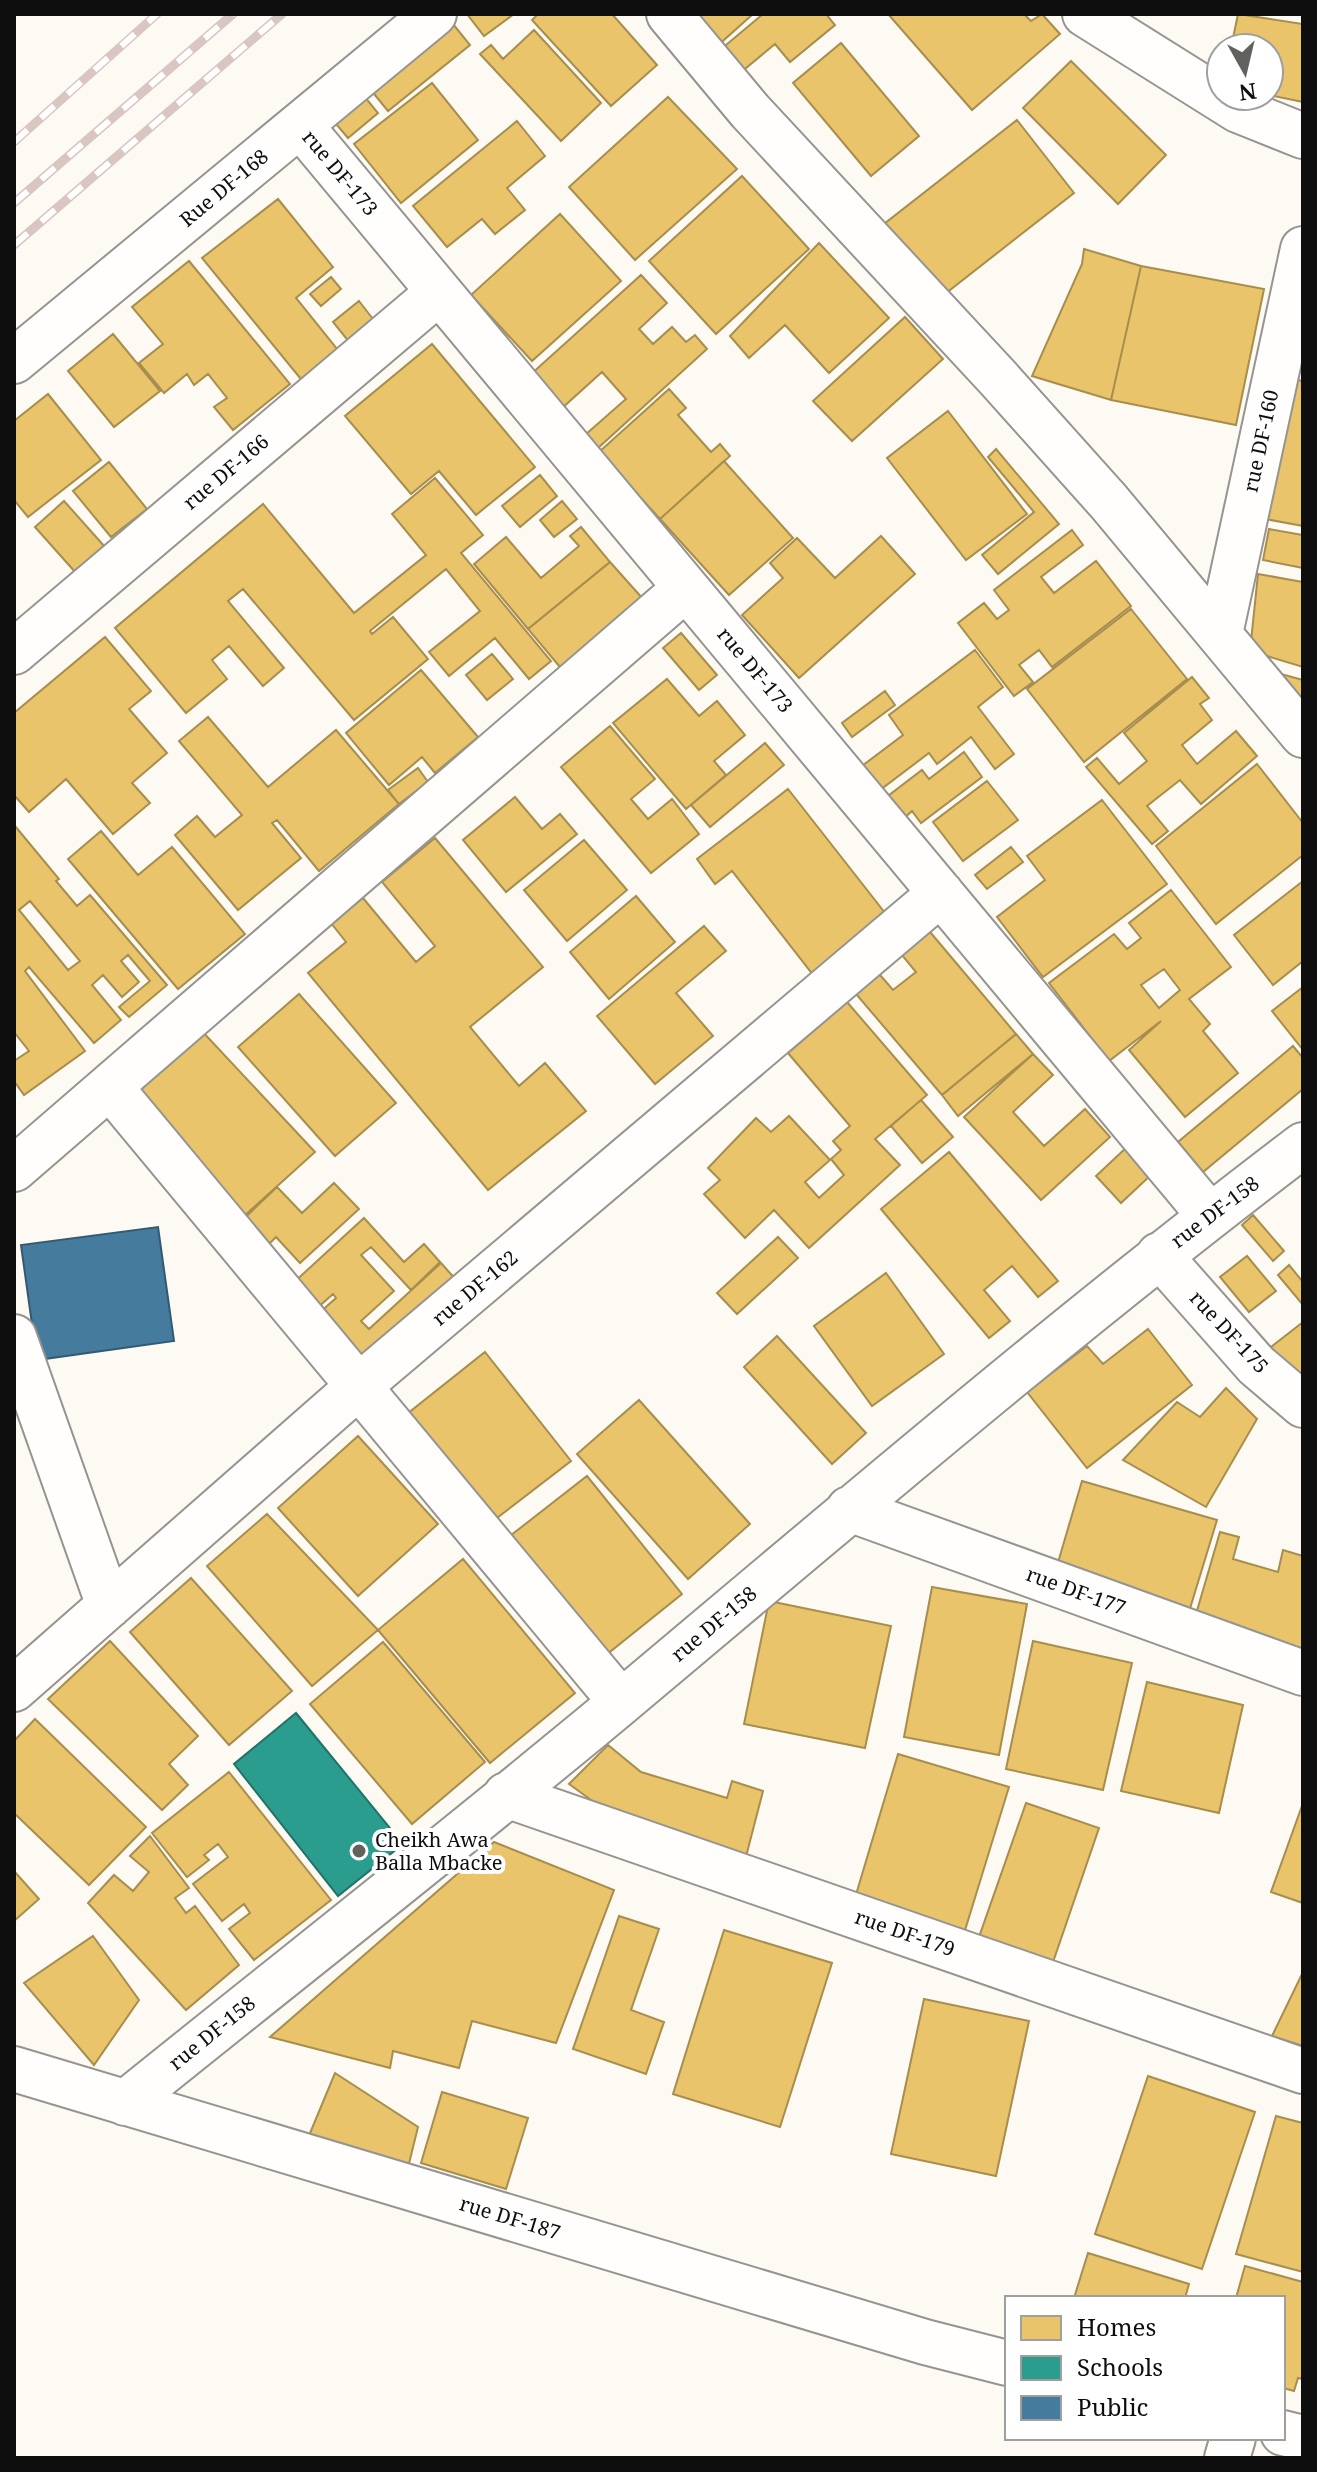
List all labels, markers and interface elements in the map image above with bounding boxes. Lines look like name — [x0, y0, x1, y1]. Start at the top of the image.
north arrow — [1205, 32, 1285, 112]
text: N — [1237, 77, 1259, 109]
street label: rue DF-173 — [297, 124, 384, 221]
street label: Rue DF-168 — [174, 143, 274, 233]
street label: rue DF-160 — [1236, 387, 1285, 495]
street label: rue DF-166 — [177, 428, 274, 515]
street label: rue DF-173 — [712, 621, 799, 718]
street label: rue DF-158 — [1165, 1169, 1264, 1254]
street label: rue DF-162 — [426, 1244, 523, 1331]
street label: rue DF-175 — [1184, 1284, 1275, 1379]
street label: rue DF-177 — [1023, 1560, 1130, 1621]
street label: rue DF-158 — [665, 1580, 762, 1667]
place label: Cheikh Awa Balla Mbacke — [375, 1826, 502, 1876]
marker: Cheikh Awa Balla Mbacke — [350, 1842, 368, 1860]
street label: rue DF-179 — [852, 1903, 959, 1962]
street label: rue DF-158 — [163, 1989, 261, 2076]
street label: rue DF-187 — [456, 2189, 564, 2246]
legend — [1005, 2296, 1285, 2440]
text: Homes — [1077, 2310, 1156, 2343]
text: Schools — [1077, 2350, 1163, 2383]
text: Public — [1077, 2390, 1148, 2423]

